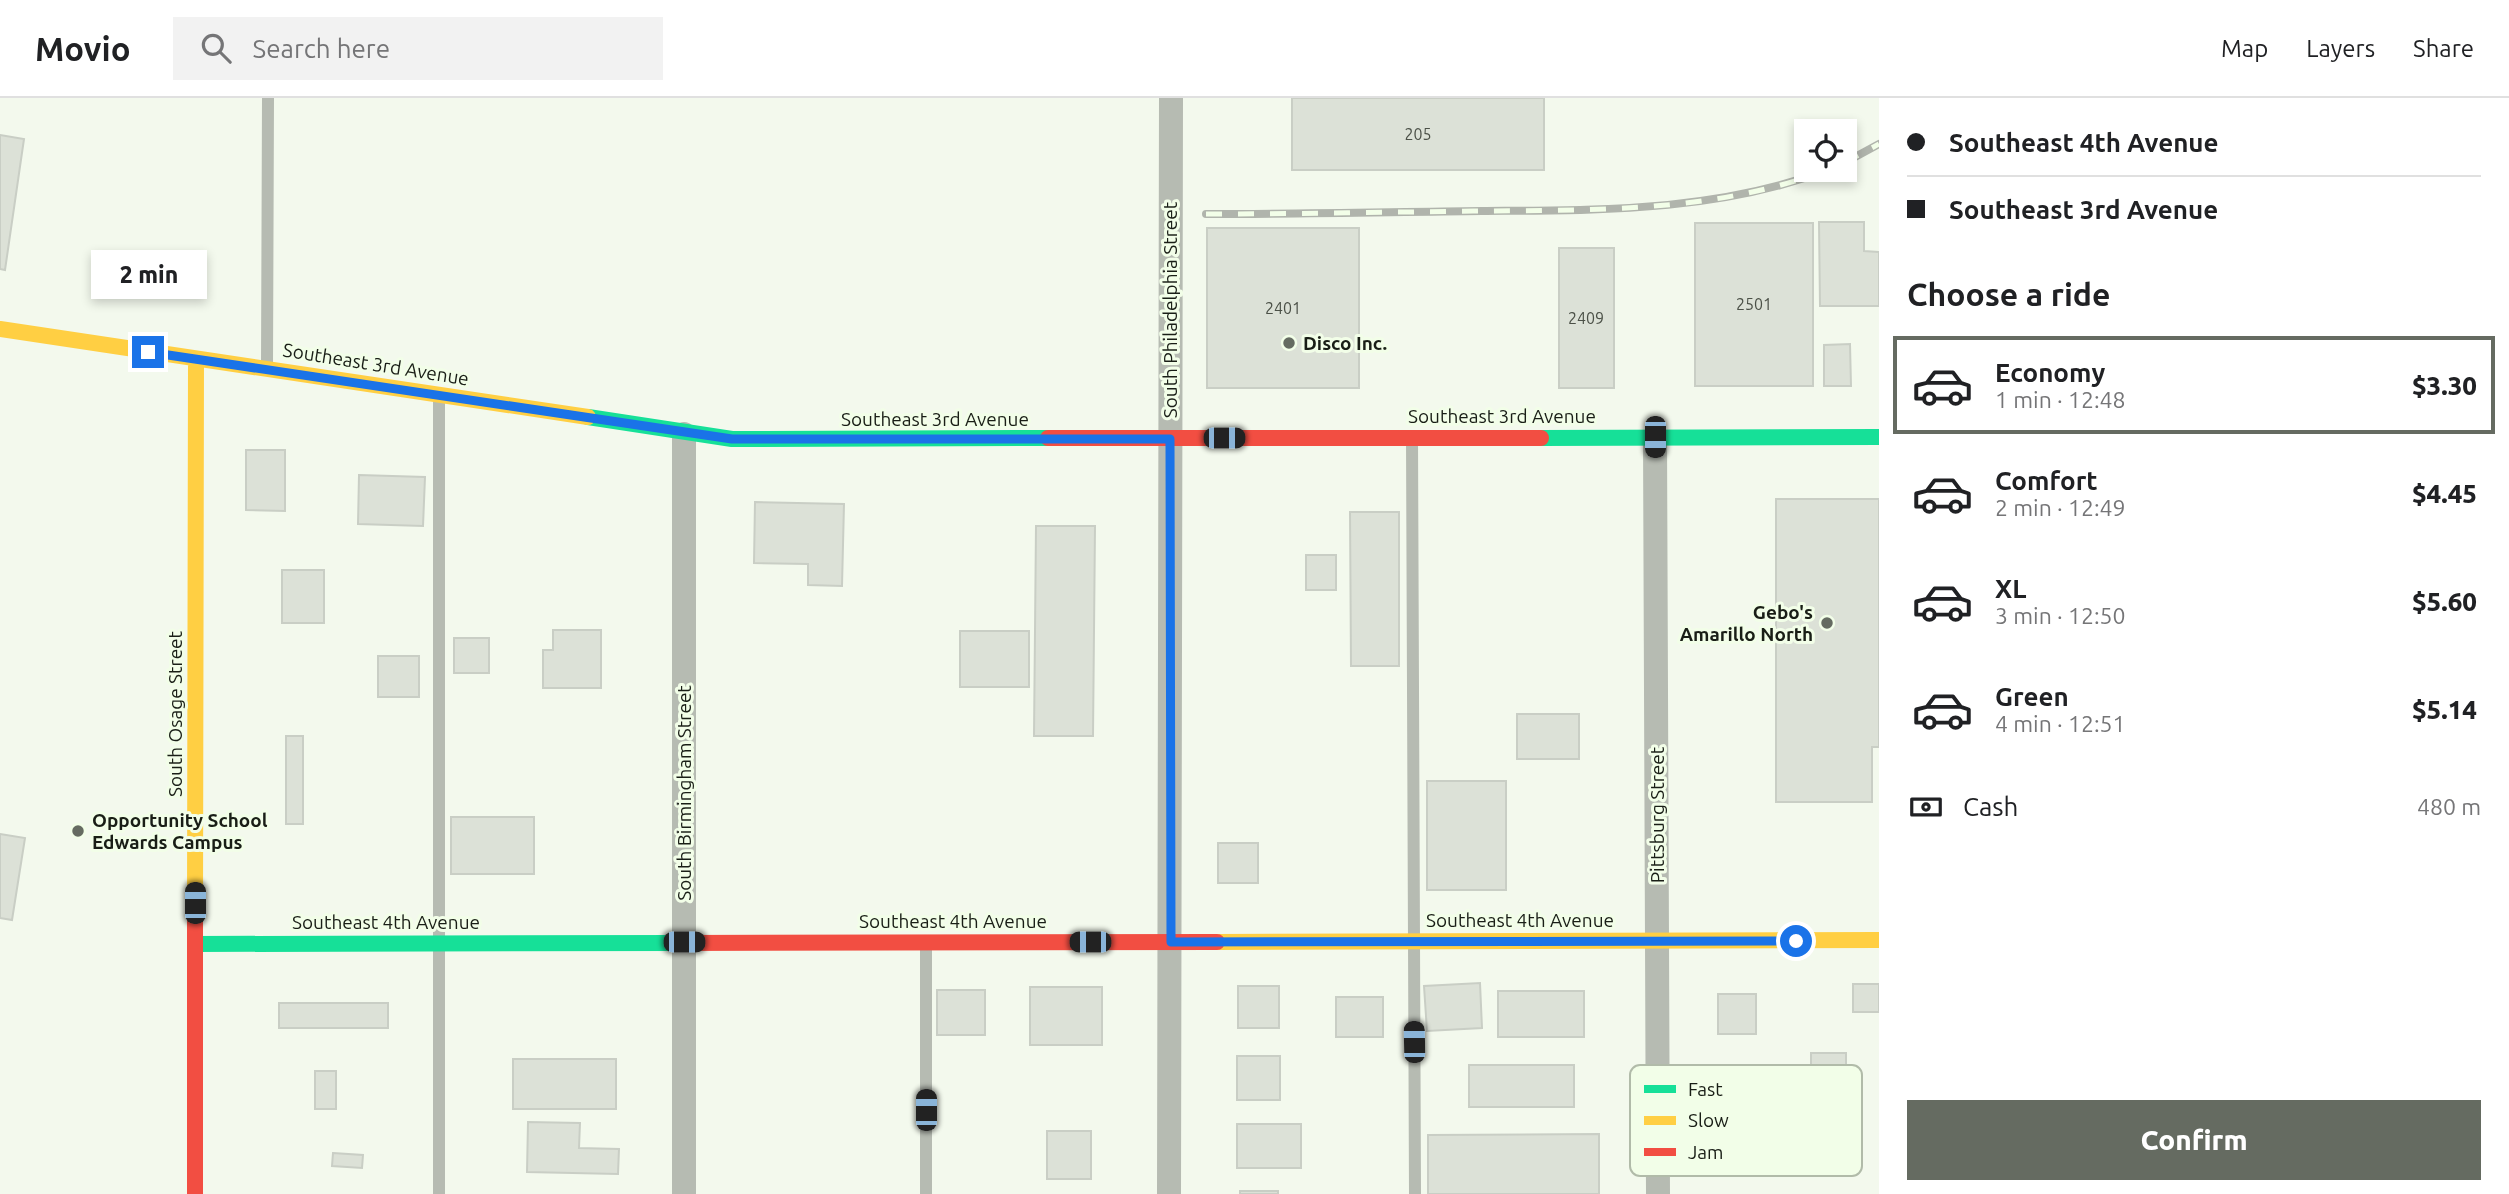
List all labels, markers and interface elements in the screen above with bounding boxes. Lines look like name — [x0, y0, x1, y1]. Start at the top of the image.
search box — [173, 17, 663, 80]
icon: search — [197, 29, 235, 67]
text: Movio — [35, 30, 131, 67]
text: Search here — [253, 34, 390, 63]
text: Map — [2221, 35, 2268, 62]
text: Layers — [2306, 35, 2375, 62]
text: Share — [2413, 35, 2474, 62]
map controls — [1794, 119, 1857, 182]
button: locate — [1794, 119, 1857, 182]
house number: 205 — [1404, 125, 1432, 143]
text: Southeast 4th Avenue — [1949, 128, 2219, 157]
text: Southeast 3rd Avenue — [1949, 195, 2218, 224]
street label: South Philadelphia Street — [1159, 201, 1181, 418]
callout: 2 min — [90, 250, 206, 300]
text: 2 min — [120, 262, 178, 287]
text: Choose a ride — [1907, 276, 2110, 312]
house number: 2501 — [1736, 295, 1772, 313]
house number: 2401 — [1265, 299, 1301, 317]
house number: 2409 — [1568, 309, 1604, 327]
place label: Disco Inc. — [1303, 332, 1387, 354]
marker: Disco Inc. — [1281, 335, 1297, 351]
route end — [132, 336, 164, 368]
street label: Southeast 3rd Avenue — [281, 338, 471, 390]
icon: car — [1911, 354, 1974, 417]
text: Economy — [1995, 358, 2105, 387]
text: $3.30 — [2412, 371, 2477, 400]
text: 1 min · 12:48 — [1995, 387, 2126, 412]
street label: Southeast 3rd Avenue — [1408, 405, 1596, 427]
street label: Southeast 3rd Avenue — [841, 408, 1029, 430]
car — [1645, 416, 1666, 458]
car — [1204, 428, 1246, 449]
icon: car — [1911, 462, 1974, 525]
text: Comfort — [1995, 466, 2098, 495]
text: $4.45 — [2412, 479, 2477, 508]
text: 2 min · 12:49 — [1995, 495, 2126, 520]
icon: car — [1911, 570, 1974, 633]
text: XL — [1995, 574, 2026, 603]
text: $5.60 — [2412, 587, 2477, 616]
place label: Gebo's Amarillo North — [1680, 601, 1813, 645]
text: 3 min · 12:50 — [1995, 603, 2126, 628]
marker: Gebo's Amarillo North — [1819, 615, 1835, 631]
street label: South Osage Street — [164, 630, 186, 797]
icon: car — [1911, 678, 1974, 741]
text: Green — [1995, 682, 2069, 711]
street label: South Birmingham Street — [673, 685, 695, 901]
text: $5.14 — [2412, 695, 2477, 724]
text: 4 min · 12:51 — [1995, 711, 2126, 736]
street label: Pittsburg Street — [1646, 746, 1668, 883]
icon: cash — [1907, 788, 1945, 826]
text: Cash — [1963, 792, 2018, 821]
text: 480 m — [2417, 794, 2481, 819]
place label: Opportunity School Edwards Campus — [92, 809, 268, 853]
marker: Opportunity School Edwards Campus — [70, 823, 86, 839]
car — [185, 882, 206, 924]
street label: Southeast 4th Avenue — [1426, 909, 1614, 931]
street label: Southeast 4th Avenue — [859, 910, 1047, 932]
street label: Southeast 4th Avenue — [292, 911, 480, 933]
route start — [1780, 925, 1812, 957]
car — [664, 932, 706, 953]
car — [1070, 932, 1112, 953]
car — [1404, 1021, 1425, 1063]
legend — [1630, 1065, 1862, 1176]
text: Fast — [1688, 1078, 1723, 1100]
car — [916, 1089, 937, 1131]
button: Confirm — [1907, 1100, 2481, 1180]
text: Slow — [1688, 1109, 1729, 1131]
text: Jam — [1688, 1141, 1724, 1163]

